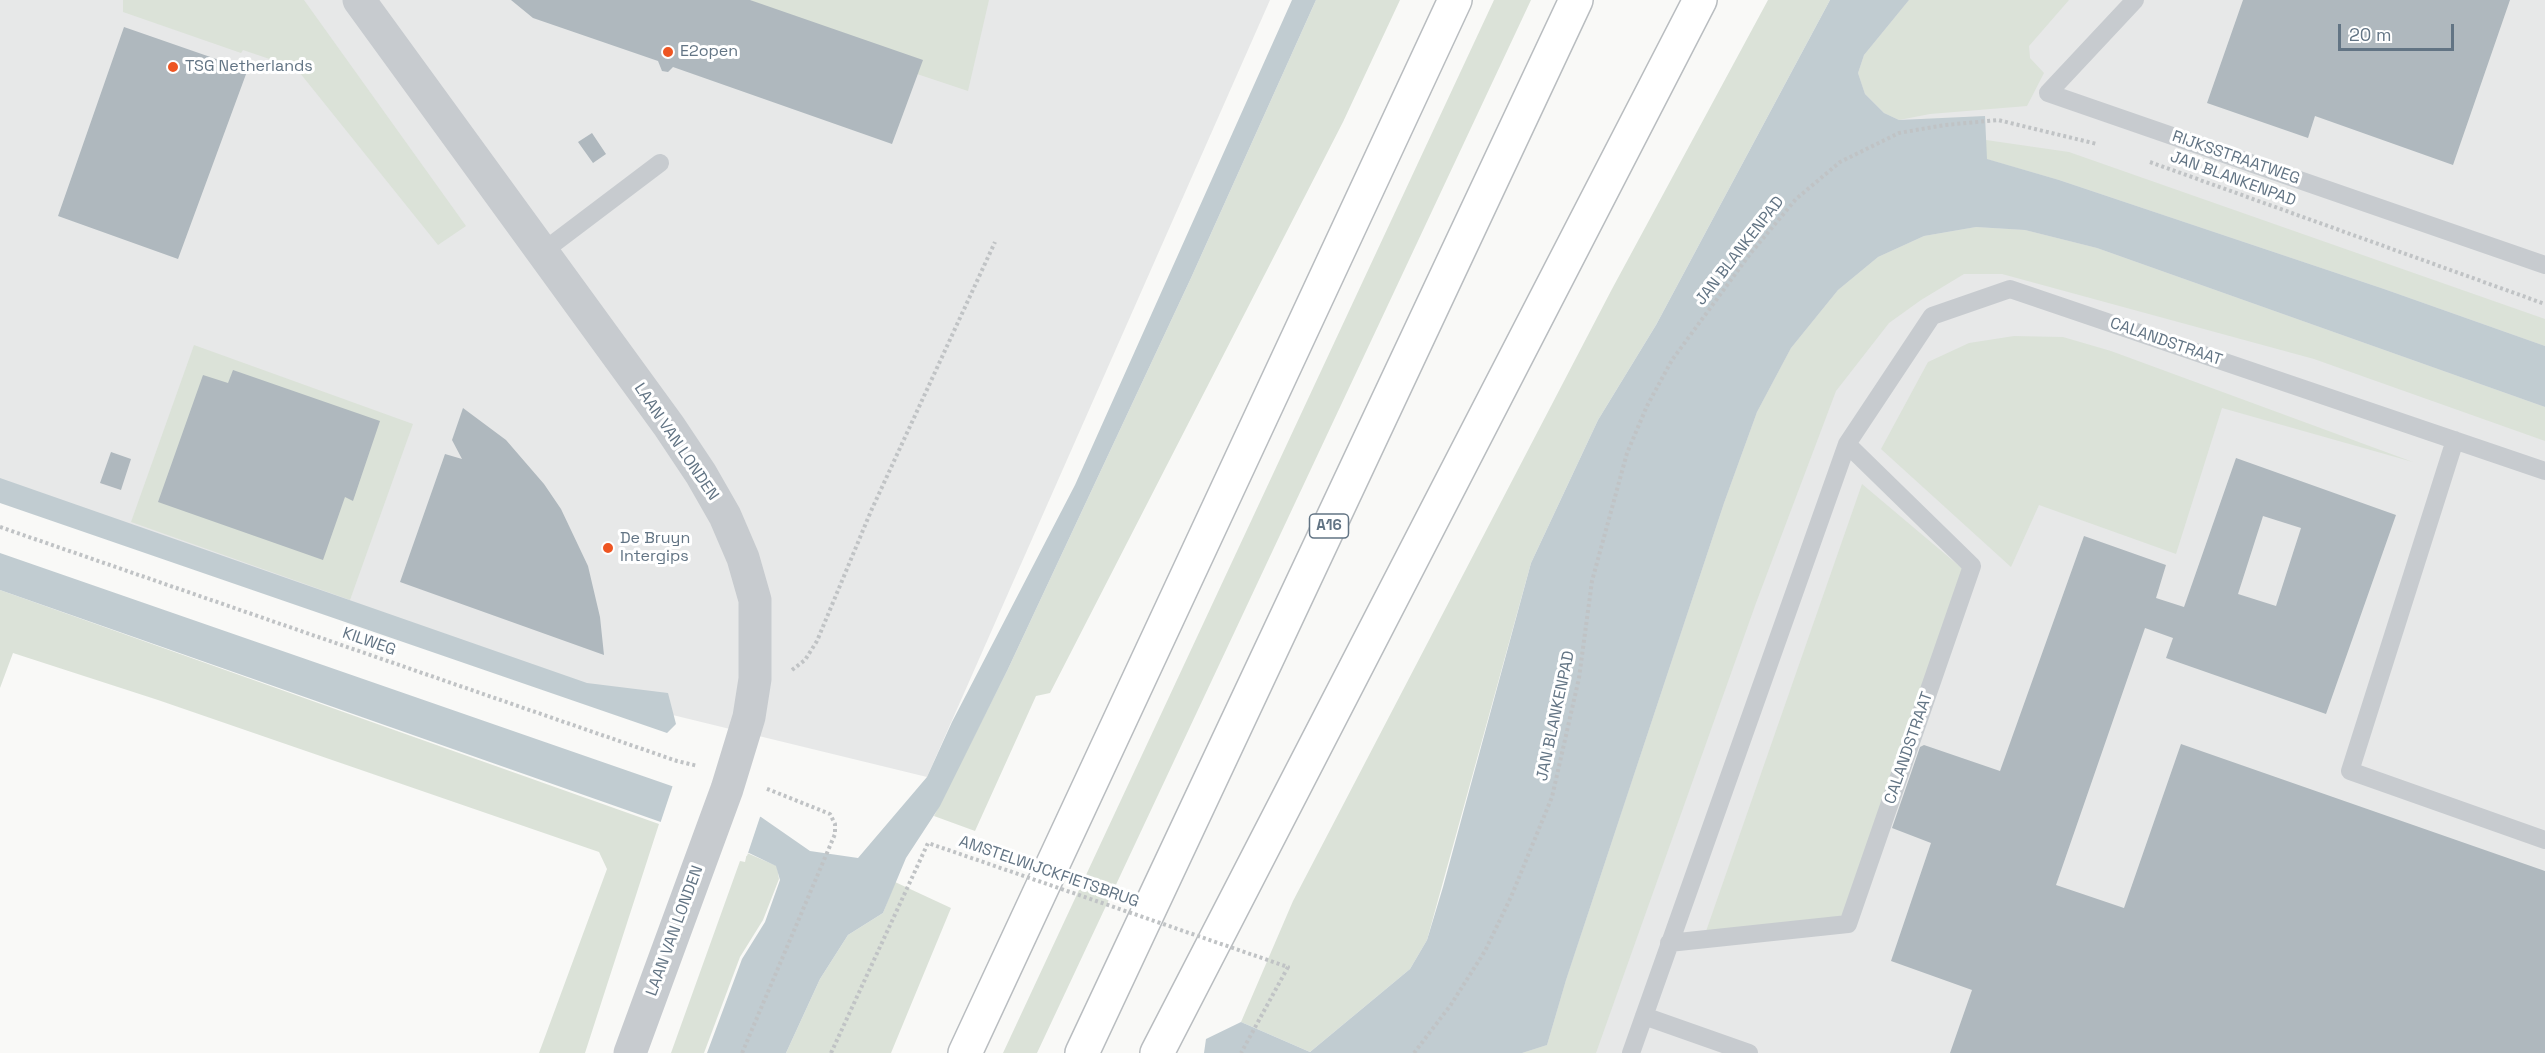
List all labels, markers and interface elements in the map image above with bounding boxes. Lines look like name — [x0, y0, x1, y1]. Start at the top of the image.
scale bar — [2341, 12, 2456, 50]
text: 20 m — [2349, 23, 2392, 46]
place label: E2open — [680, 42, 738, 62]
marker: E2open — [661, 45, 675, 59]
place label: TSG Netherlands — [185, 57, 313, 77]
marker: TSG Netherlands — [166, 60, 180, 74]
street label: RIJKSSTRAATWEG — [2170, 127, 2302, 189]
street label: JAN BLANKENPAD — [2167, 147, 2299, 211]
street label: JAN BLANKENPAD — [1692, 193, 1788, 309]
street label: CALANDSTRAAT — [2107, 314, 2225, 370]
street label: LAAN VAN LONDEN — [630, 380, 722, 504]
road number: A16 — [1310, 514, 1348, 538]
place label: De Bruyn Intergips — [620, 529, 690, 567]
marker: De Bruyn Intergips — [601, 541, 615, 555]
street label: KILWEG — [340, 624, 398, 660]
street label: JAN BLANKENPAD — [1533, 649, 1579, 783]
street label: CALANDSTRAAT — [1881, 689, 1937, 807]
street label: AMSTELWIJCKFIETSBRUG — [956, 832, 1142, 912]
street label: LAAN VAN LONDEN — [642, 863, 708, 999]

